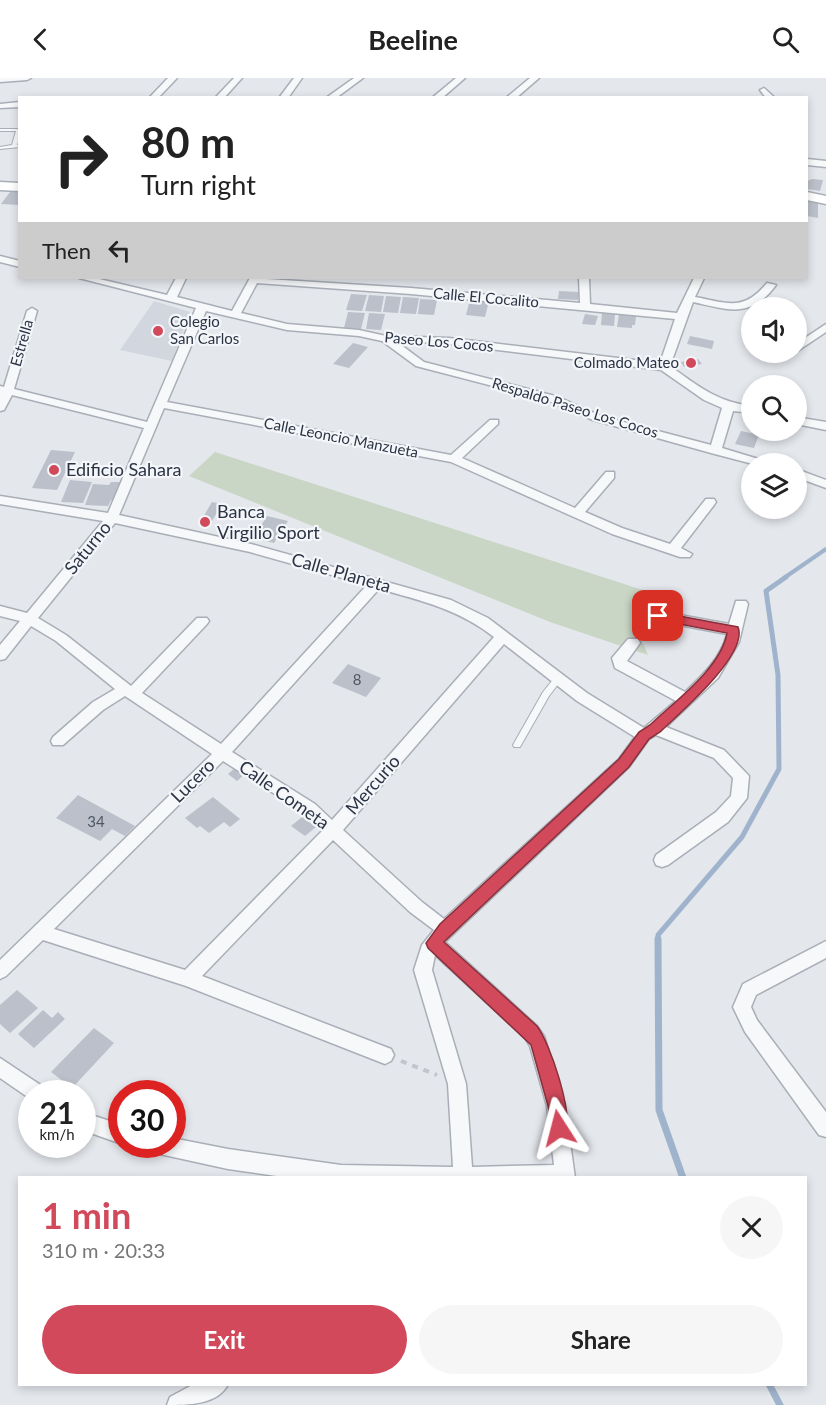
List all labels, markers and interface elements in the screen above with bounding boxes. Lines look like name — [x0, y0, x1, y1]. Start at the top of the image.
icon: back — [24, 23, 57, 56]
text: Beeline — [368, 23, 458, 56]
icon: search — [769, 23, 802, 56]
text: 80 m — [141, 117, 235, 167]
icon: right — [42, 120, 120, 198]
text: Turn right — [141, 168, 256, 201]
icon: left — [103, 234, 136, 267]
text: Then — [42, 237, 91, 264]
street label: Calle El Cocalito — [432, 283, 540, 311]
map controls — [741, 297, 807, 519]
button: sound — [741, 297, 807, 363]
place label: Colegio San Carlos — [170, 312, 239, 347]
street label: Estrella — [6, 317, 36, 368]
marker: Colegio San Carlos — [151, 324, 165, 338]
street label: Paseo Los Cocos — [384, 327, 494, 355]
place label: Colmado Mateo — [574, 353, 679, 371]
marker: Colmado Mateo — [684, 356, 698, 370]
street label: Respaldo Paseo Los Cocos — [490, 373, 661, 441]
button: search — [741, 375, 807, 441]
street label: Calle Leoncio Manzueta — [263, 413, 420, 461]
button: layers — [741, 453, 807, 519]
place label: Edificio Sahara — [66, 458, 181, 480]
marker: Edificio Sahara — [47, 463, 61, 477]
place label: Banca Virgilio Sport — [217, 500, 320, 543]
marker: Banca Virgilio Sport — [198, 515, 212, 529]
street label: Saturno — [59, 516, 115, 578]
street label: Calle Planeta — [289, 547, 394, 597]
pin — [632, 590, 683, 641]
icon: arrive — [641, 599, 674, 632]
house number: 8 — [353, 670, 361, 688]
street label: Mercurio — [340, 750, 404, 819]
street label: Lucero — [166, 754, 219, 807]
street label: Calle Cometa — [235, 755, 334, 833]
house number: 34 — [87, 812, 105, 830]
speed limit sign: 30 — [108, 1080, 186, 1158]
text: 21 — [40, 1094, 74, 1130]
position arrow — [527, 1096, 591, 1160]
text: km/h — [39, 1125, 75, 1143]
text: 1 min — [42, 1193, 131, 1237]
button: close — [720, 1196, 783, 1259]
text: 310 m · 20:33 — [42, 1238, 165, 1262]
button: Exit — [42, 1305, 407, 1374]
button: Share — [419, 1305, 783, 1374]

